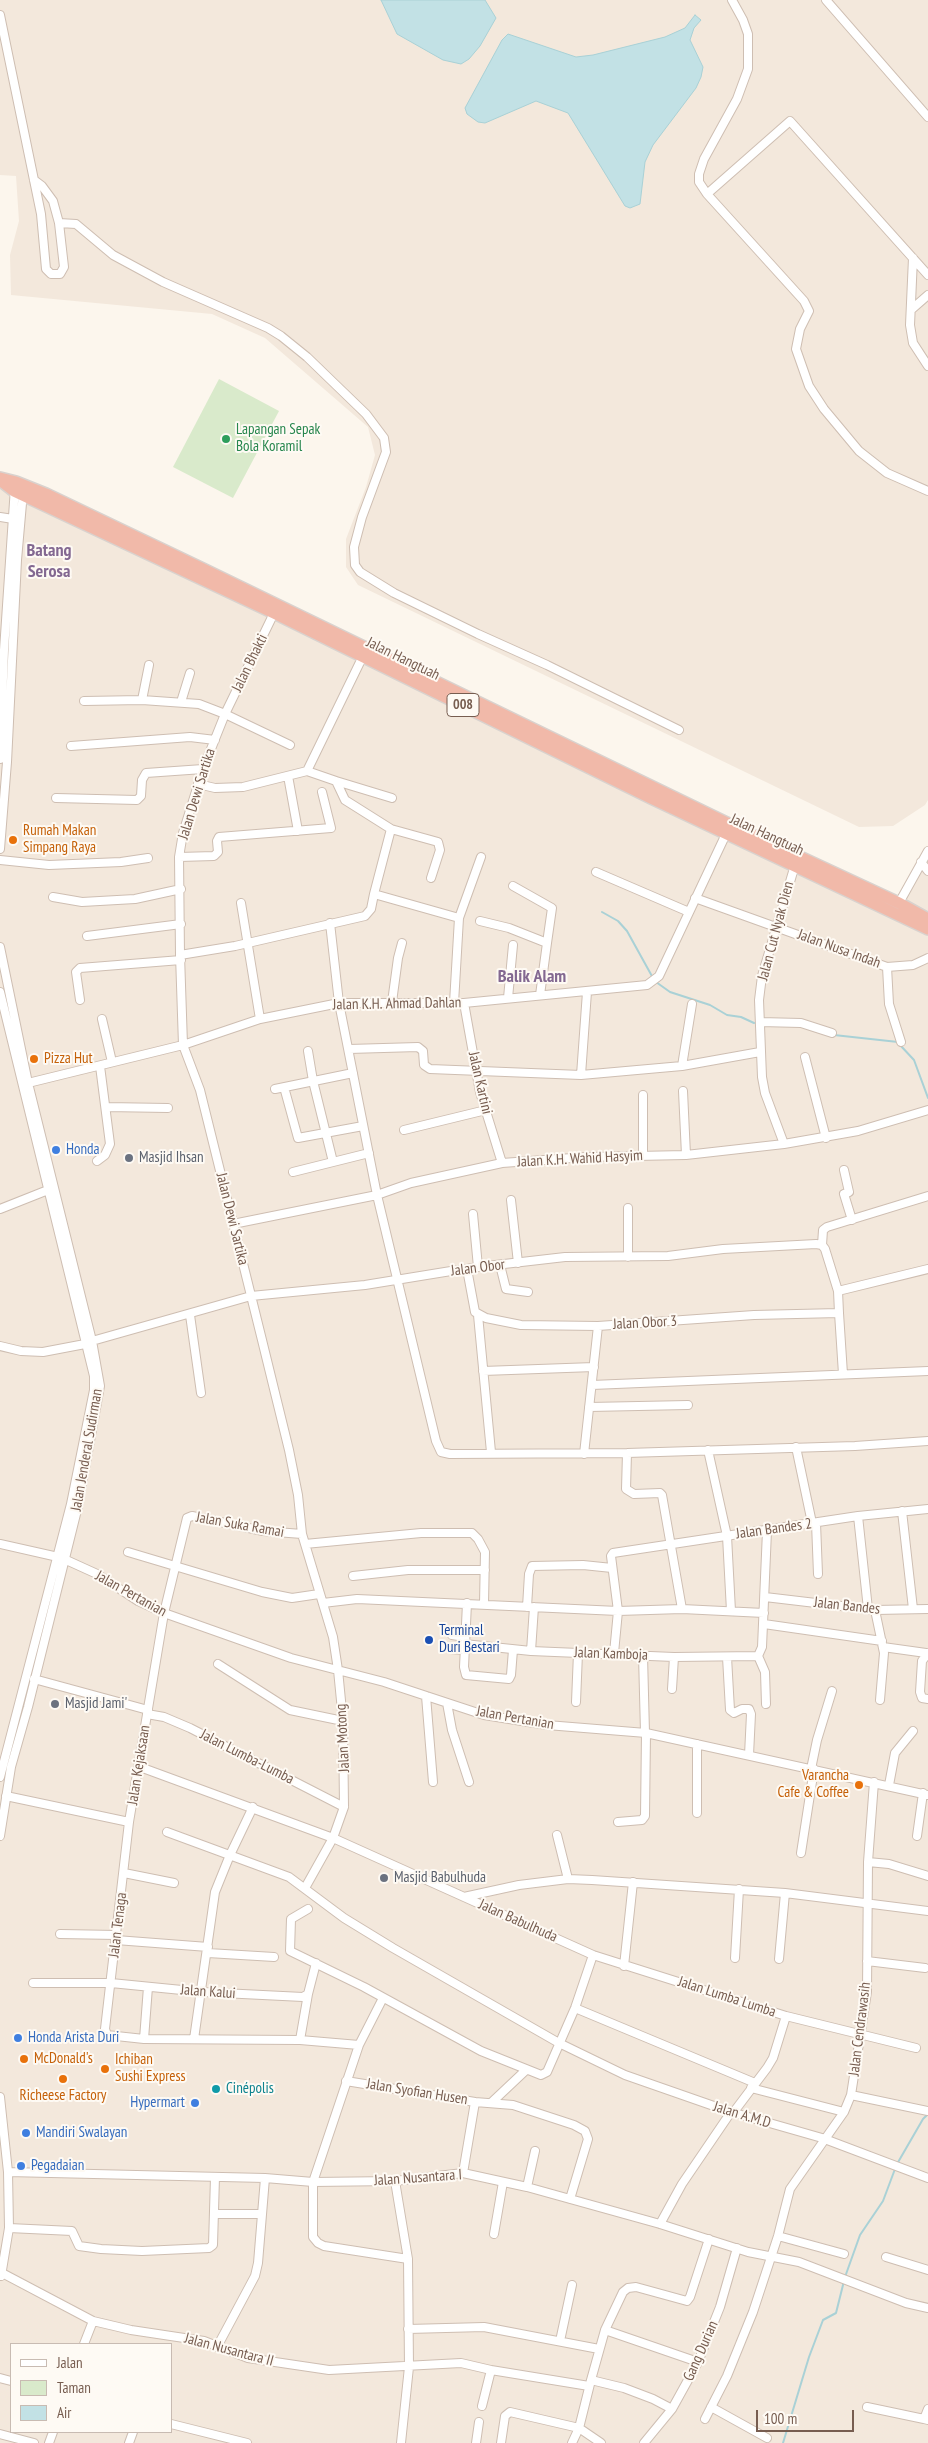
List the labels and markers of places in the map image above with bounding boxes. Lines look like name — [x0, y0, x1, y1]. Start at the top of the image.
place label: Lapangan Sepak Bola Koramil — [236, 421, 320, 456]
marker: Lapangan Sepak Bola Koramil — [220, 433, 232, 445]
place label: Rumah Makan Simpang Raya — [23, 822, 96, 857]
marker: Rumah Makan Simpang Raya — [7, 834, 19, 846]
place label: Pizza Hut — [44, 1050, 93, 1068]
marker: Pizza Hut — [28, 1053, 40, 1065]
place label: Honda — [66, 1141, 100, 1159]
marker: Honda — [50, 1144, 62, 1156]
place label: Masjid Ihsan — [139, 1149, 204, 1167]
marker: Masjid Ihsan — [123, 1152, 135, 1164]
place label: Terminal Duri Bestari — [439, 1622, 500, 1657]
marker: Terminal Duri Bestari — [423, 1634, 435, 1646]
place label: Masjid Jami' — [65, 1695, 127, 1713]
marker: Masjid Jami' — [49, 1698, 61, 1710]
place label: Varancha Cafe & Coffee — [778, 1767, 849, 1802]
marker: Varancha Cafe & Coffee — [853, 1779, 865, 1791]
place label: Masjid Babulhuda — [394, 1869, 486, 1887]
marker: Masjid Babulhuda — [378, 1872, 390, 1884]
place label: Honda Arista Duri — [28, 2029, 119, 2047]
marker: Honda Arista Duri — [12, 2032, 24, 2044]
place label: McDonald's — [34, 2050, 93, 2068]
place label: Ichiban Sushi Express — [115, 2051, 186, 2086]
marker: McDonald's — [18, 2053, 30, 2065]
marker: Ichiban Sushi Express — [99, 2063, 111, 2075]
marker: Richeese Factory — [57, 2073, 69, 2085]
place label: Cinépolis — [226, 2080, 274, 2098]
marker: Cinépolis — [210, 2083, 222, 2095]
place label: Richeese Factory — [20, 2087, 106, 2105]
place label: Hypermart — [130, 2094, 185, 2112]
marker: Hypermart — [189, 2097, 201, 2109]
place label: Mandiri Swalayan — [36, 2124, 127, 2142]
marker: Mandiri Swalayan — [20, 2127, 32, 2139]
place label: Pegadaian — [31, 2157, 84, 2175]
marker: Pegadaian — [15, 2160, 27, 2172]

